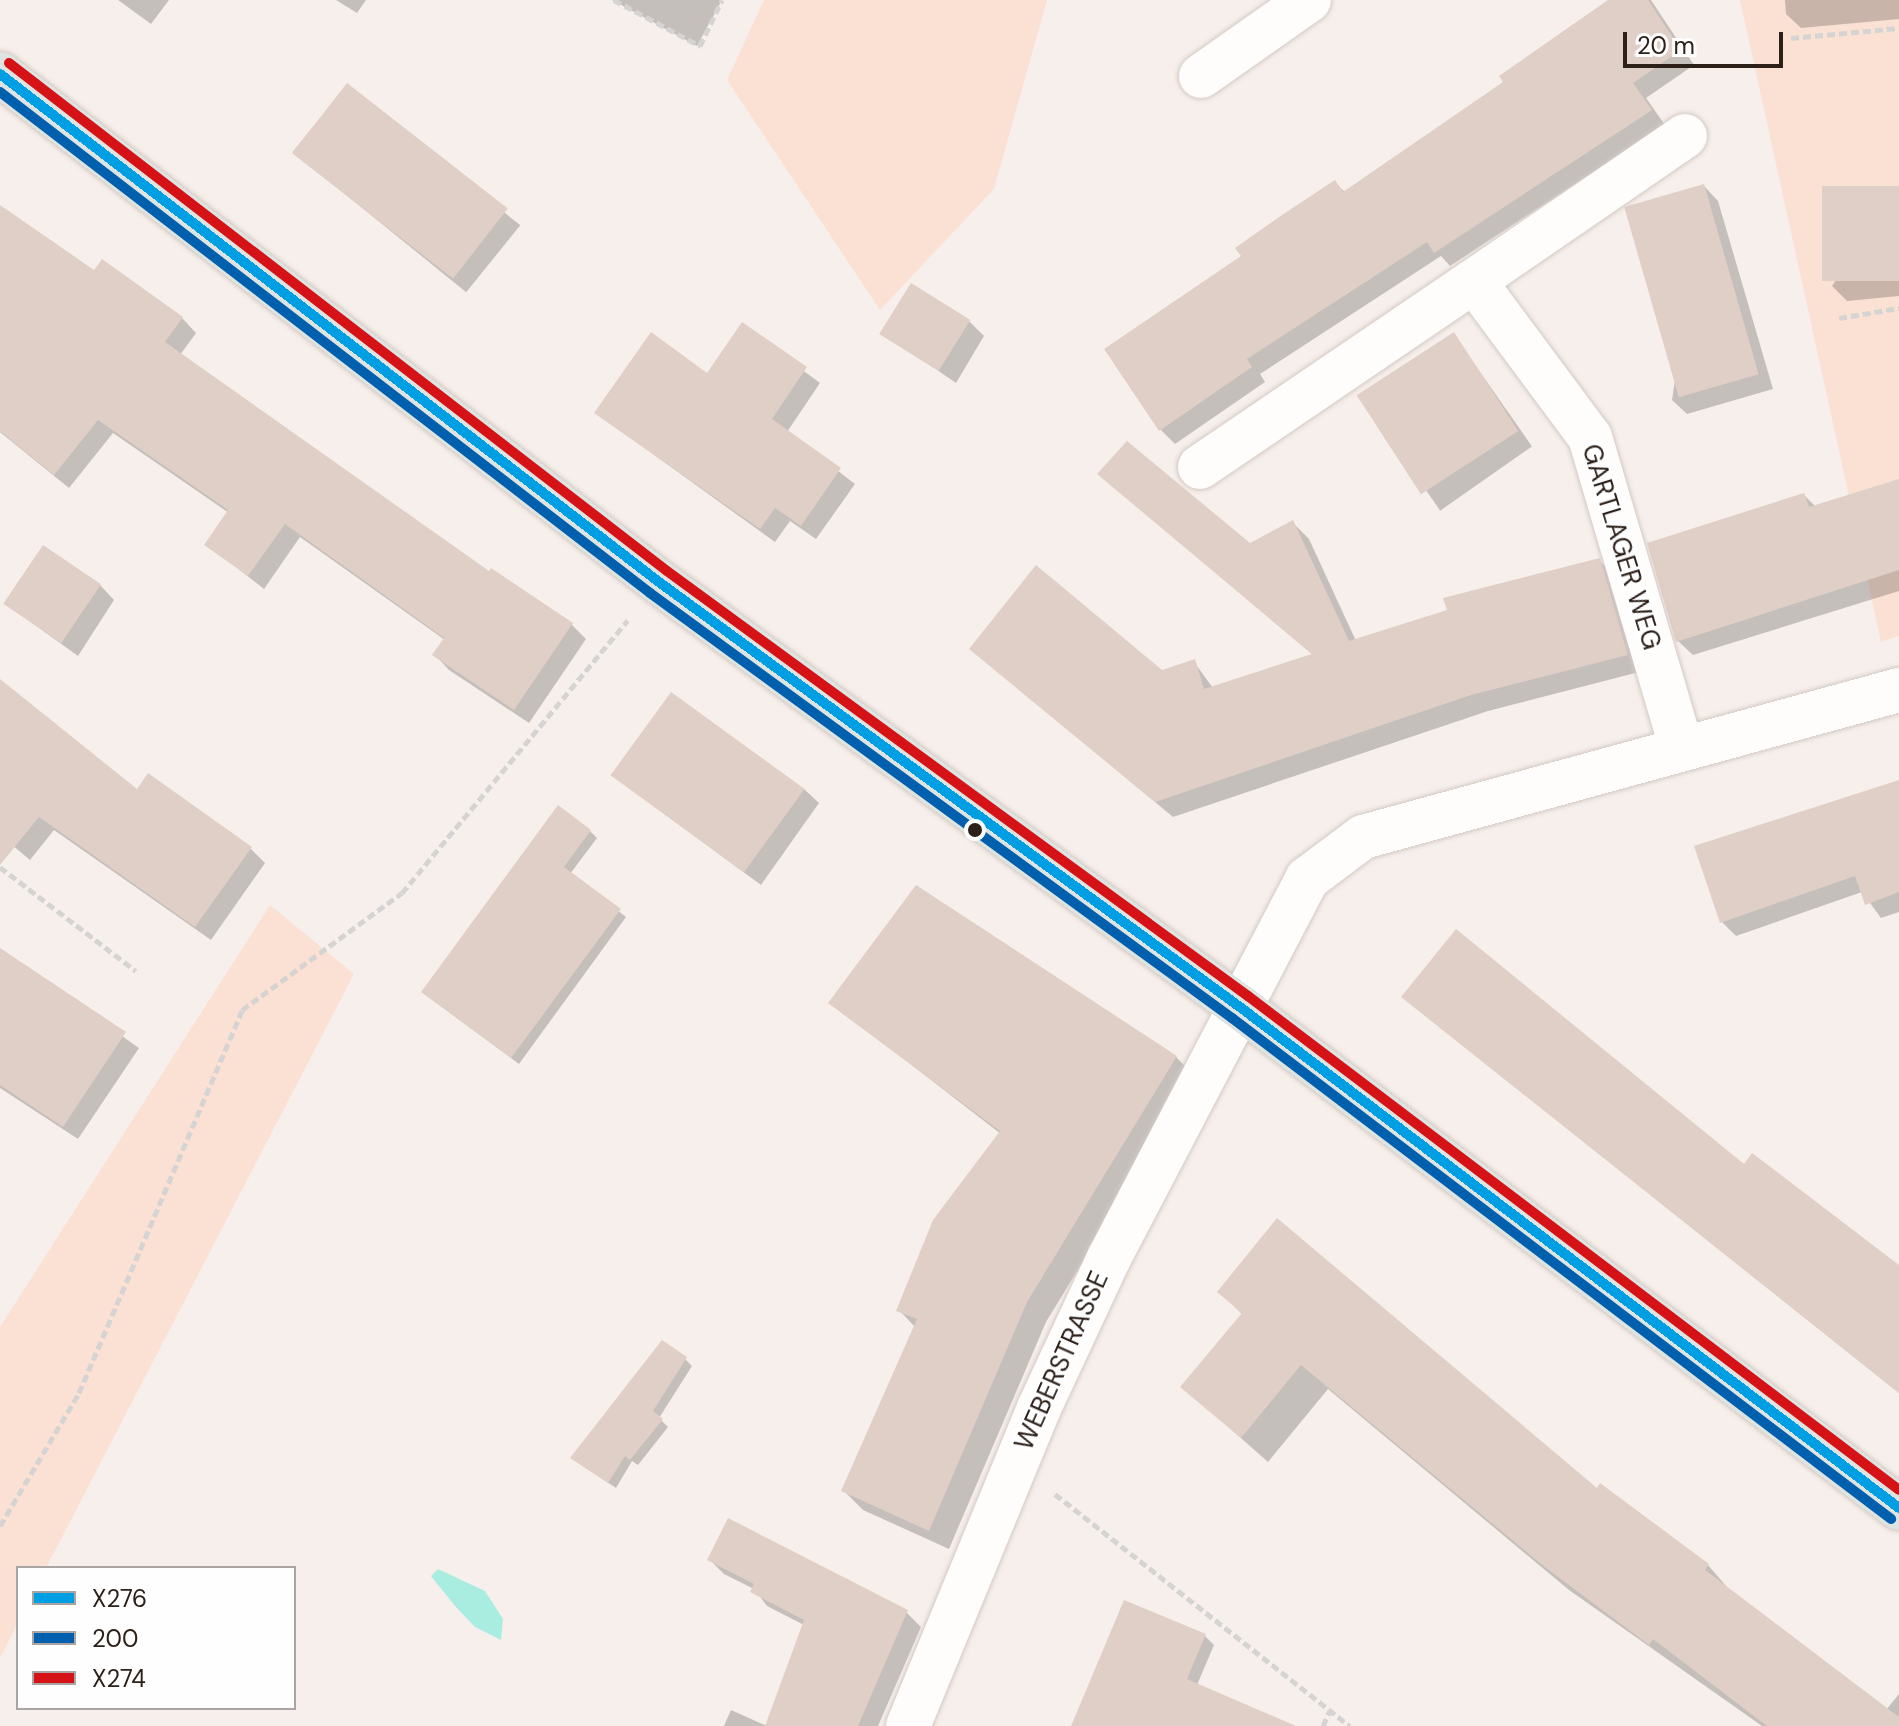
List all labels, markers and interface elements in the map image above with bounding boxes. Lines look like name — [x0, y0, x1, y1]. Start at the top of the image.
scale bar — [1627, 16, 1787, 66]
text: 20 m — [1637, 30, 1695, 61]
street label: GARTLAGER WEG — [1575, 440, 1667, 654]
unlabelled marker — [967, 822, 983, 838]
street label: WEBERSTRASSE — [1009, 1267, 1115, 1455]
legend — [16, 1566, 296, 1710]
text: X276 — [92, 1583, 147, 1614]
text: 200 — [92, 1623, 138, 1654]
text: X274 — [92, 1663, 146, 1694]

